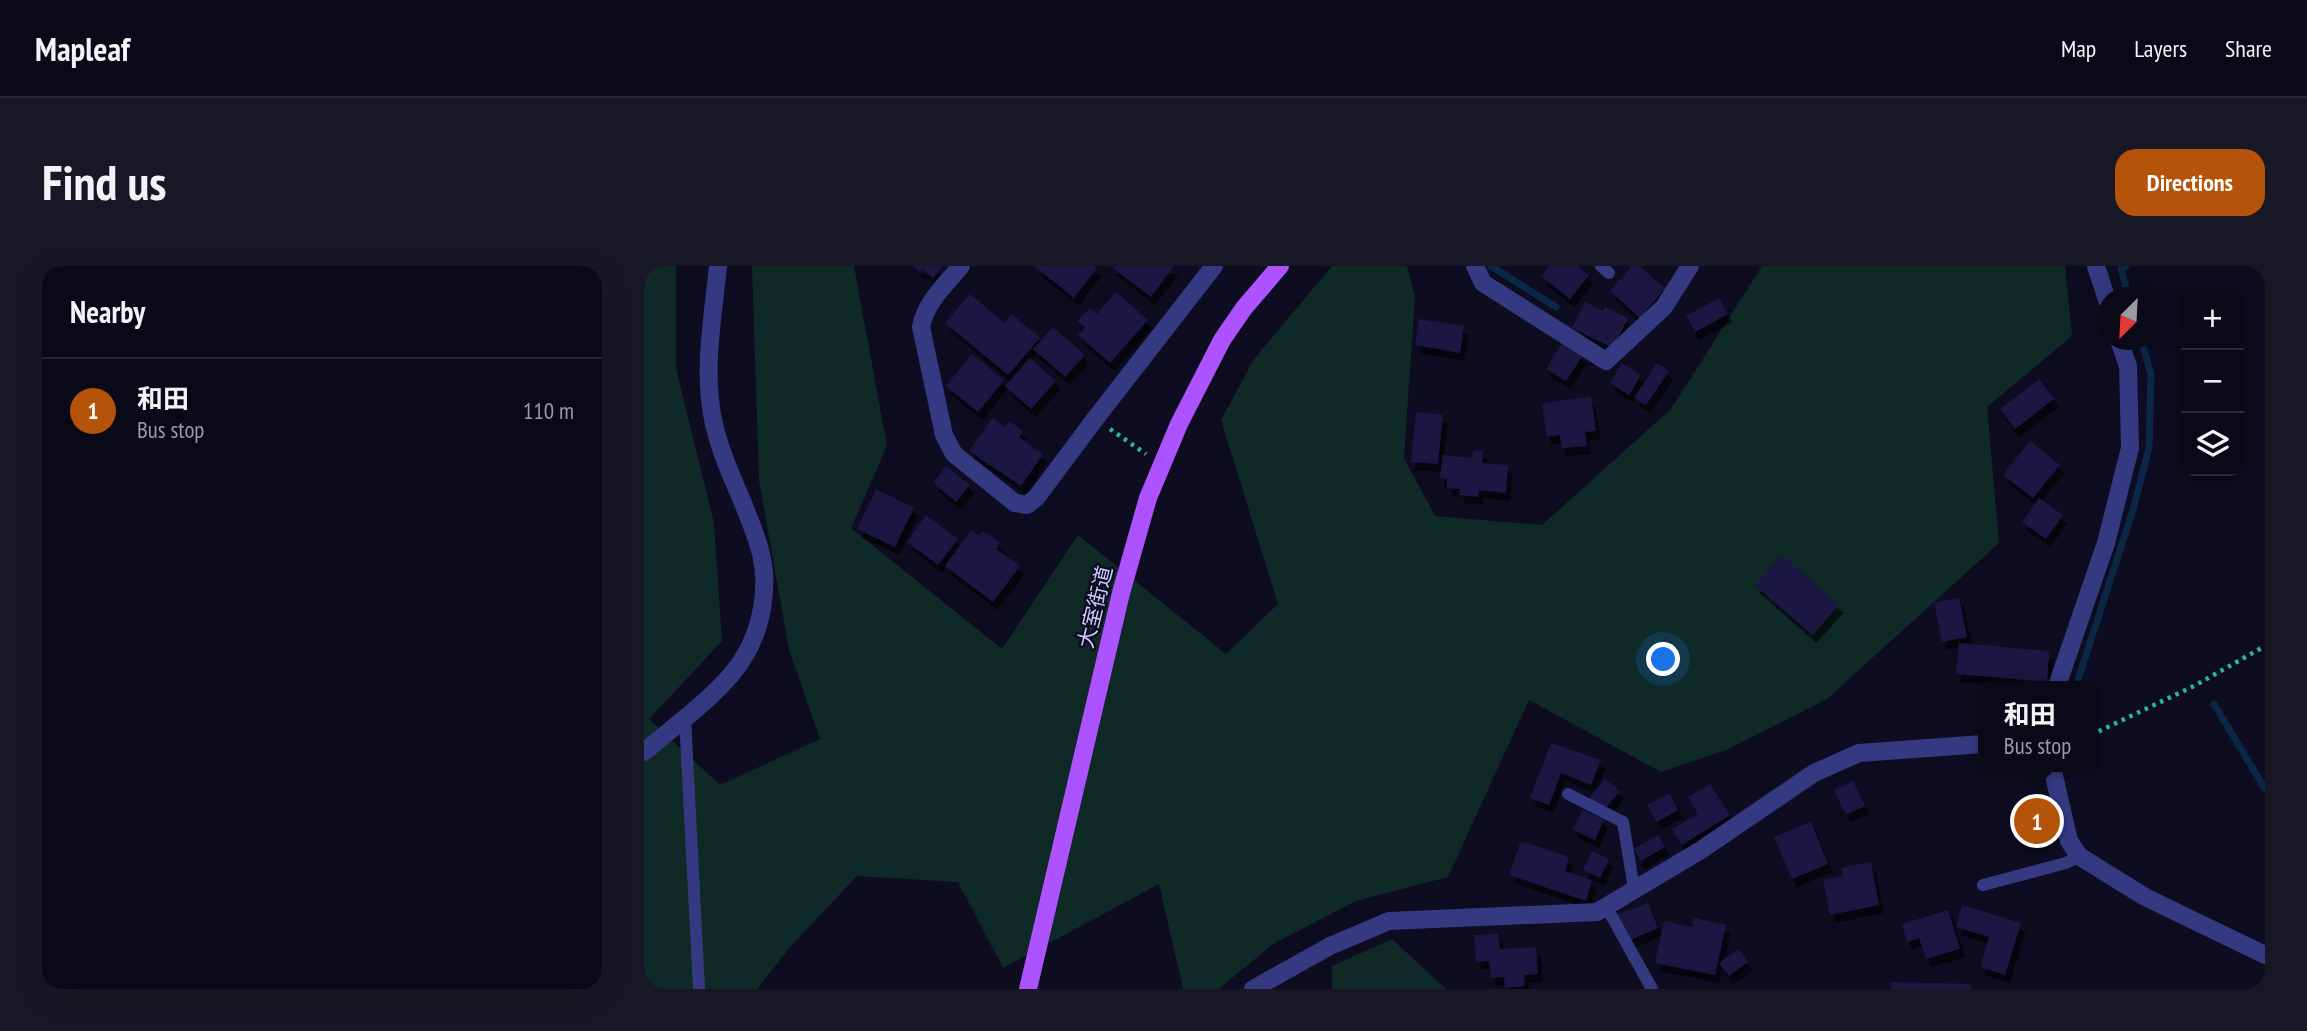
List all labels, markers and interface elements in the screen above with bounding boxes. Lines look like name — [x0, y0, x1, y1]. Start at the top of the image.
text: Mapleaf — [35, 27, 130, 70]
text: Map — [2061, 33, 2096, 64]
text: Layers — [2134, 33, 2187, 64]
text: Share — [2225, 33, 2272, 64]
button: Directions — [2115, 149, 2265, 216]
text: Find us — [42, 150, 166, 214]
north arrow — [2097, 287, 2160, 350]
map controls — [2181, 287, 2244, 476]
button: + — [2181, 287, 2244, 350]
text: Nearby — [70, 292, 145, 331]
button: − — [2181, 350, 2244, 413]
text: 和田 — [137, 382, 189, 415]
text: 1 — [88, 396, 99, 425]
text: 110 m — [523, 396, 574, 425]
button: layers — [2181, 413, 2244, 476]
text: Bus stop — [137, 415, 204, 444]
street label: 大室街道 — [1072, 563, 1118, 651]
your location — [1646, 642, 1680, 676]
popup — [1978, 681, 2097, 772]
text: 和田 — [2004, 698, 2056, 731]
text: Bus stop — [2004, 731, 2071, 760]
pin: 1 — [2014, 795, 2060, 847]

